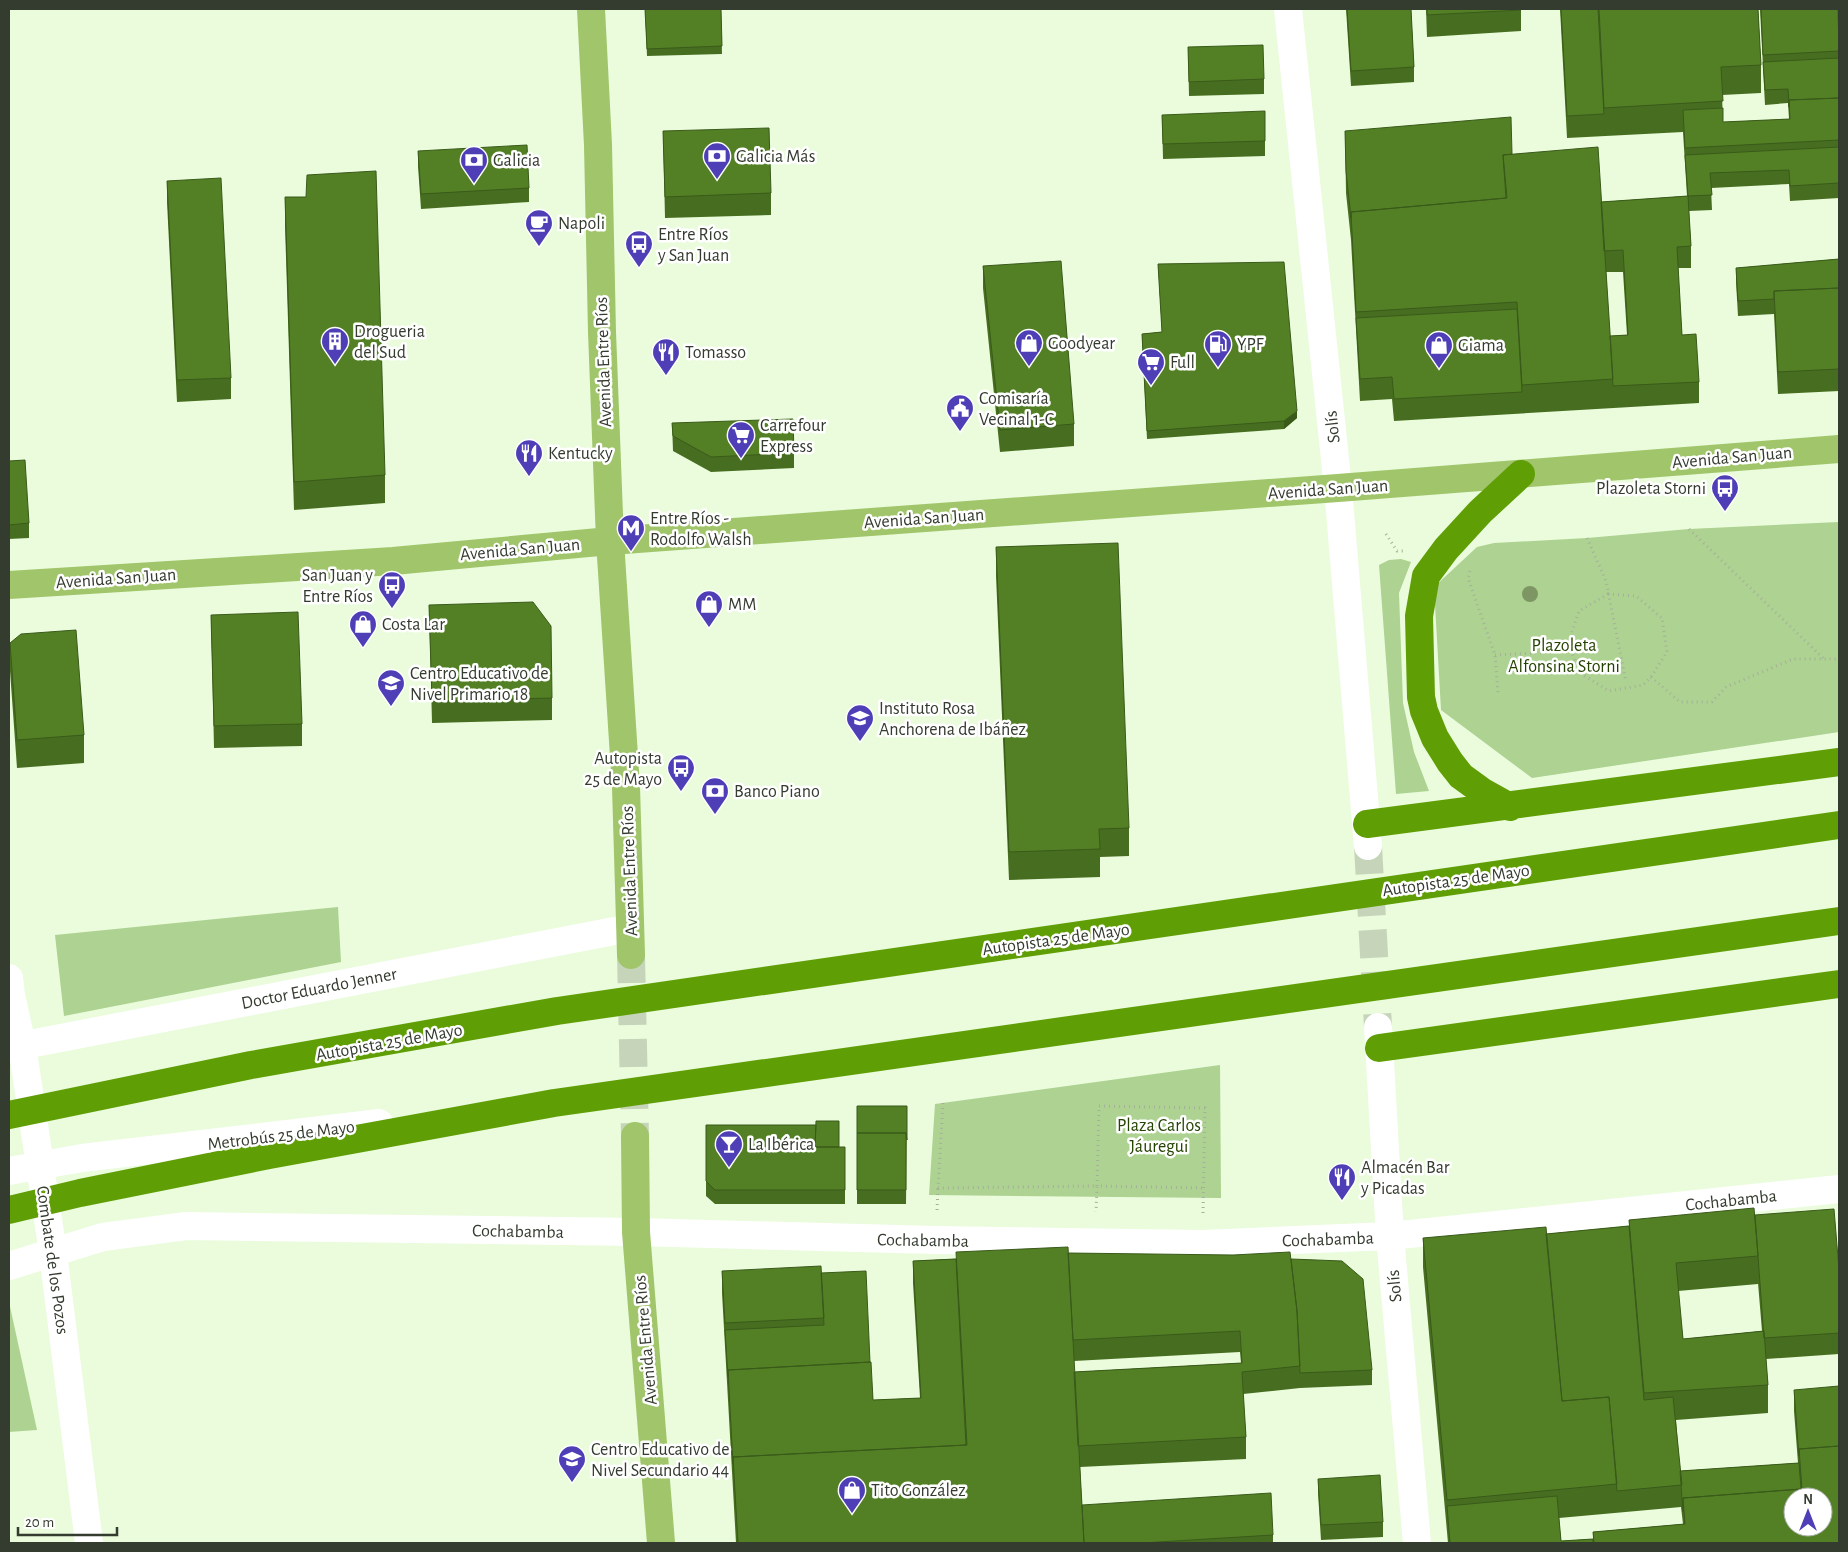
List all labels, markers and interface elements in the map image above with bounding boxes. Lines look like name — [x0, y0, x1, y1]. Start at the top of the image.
bank icon: Galicia Más — [702, 141, 732, 180]
bank icon: Galicia — [459, 145, 489, 184]
place label: Galicia Más — [736, 148, 815, 166]
place label: Galicia — [493, 152, 540, 170]
cafe icon: Napoli — [524, 208, 554, 247]
place label: Napoli — [558, 215, 605, 233]
place label: Entre Ríos y San Juan — [657, 226, 729, 265]
bus stop icon: Entre Ríos y San Juan — [624, 229, 654, 268]
street label: Avenida Entre Ríos — [593, 296, 615, 427]
place label: Drogueria del Sud — [354, 323, 425, 362]
building icon: Drogueria del Sud — [320, 326, 350, 365]
shop icon: Goodyear — [1014, 328, 1044, 367]
fuel station icon: YPF — [1203, 329, 1233, 368]
shop icon: Giama — [1424, 330, 1454, 369]
place label: Goodyear — [1048, 335, 1115, 353]
place label: YPF — [1237, 336, 1264, 354]
restaurant icon: Tomasso — [651, 337, 681, 376]
place label: Giama — [1458, 337, 1504, 355]
place label: Tomasso — [685, 344, 746, 362]
supermarket icon: Full — [1136, 347, 1166, 386]
place label: Full — [1170, 354, 1195, 372]
place label: Comisaría Vecinal 1-C — [979, 390, 1054, 429]
public building icon: Comisaría Vecinal 1-C — [945, 393, 975, 432]
street label: Solís — [1322, 410, 1344, 444]
place label: Carrefour Express — [760, 417, 826, 456]
supermarket icon: Carrefour Express — [726, 420, 756, 459]
restaurant icon: Kentucky — [514, 438, 544, 477]
street label: Avenida San Juan — [1671, 444, 1793, 472]
place label: Kentucky — [548, 445, 613, 463]
bus stop icon: Plazoleta Storni — [1710, 473, 1740, 512]
street label: Avenida San Juan — [1267, 477, 1389, 503]
place label: Plazoleta Storni — [1596, 480, 1706, 498]
street label: Avenida San Juan — [863, 506, 985, 532]
place label: Entre Ríos - Rodolfo Walsh — [650, 510, 752, 549]
metro station icon: Entre Ríos - Rodolfo Walsh — [616, 513, 646, 552]
street label: Avenida San Juan — [459, 536, 581, 564]
street label: Avenida San Juan — [55, 566, 177, 592]
place label: San Juan y Entre Ríos — [302, 567, 373, 606]
bus stop icon: San Juan y Entre Ríos — [377, 570, 407, 609]
shop icon: MM — [694, 589, 724, 628]
place label: MM — [728, 596, 756, 614]
shop icon: Costa Lar — [348, 609, 378, 648]
place label: Costa Lar — [382, 616, 445, 634]
park label: Plazoleta Alfonsina Storni — [1508, 637, 1620, 676]
place label: Centro Educativo de Nivel Primario 18 — [410, 665, 549, 704]
school or university icon: Centro Educativo de Nivel Primario 18 — [376, 668, 406, 707]
place label: Instituto Rosa Anchorena de Ibáñez — [879, 700, 1026, 739]
school or university icon: Instituto Rosa Anchorena de Ibáñez — [845, 703, 875, 742]
place label: Autopista 25 de Mayo — [584, 750, 662, 789]
bus stop icon: Autopista 25 de Mayo — [666, 753, 696, 792]
bank icon: Banco Piano — [700, 776, 730, 815]
place label: Banco Piano — [734, 783, 820, 801]
street label: Avenida Entre Ríos — [619, 805, 641, 936]
street label: Autopista 25 de Mayo — [1381, 862, 1531, 900]
street label: Autopista 25 de Mayo — [981, 921, 1131, 959]
street label: Doctor Eduardo Jenner — [240, 965, 399, 1013]
street label: Autopista 25 de Mayo — [315, 1021, 464, 1065]
park label: Plaza Carlos Jáuregui — [1117, 1117, 1201, 1156]
street label: Metrobús 25 de Mayo — [206, 1118, 356, 1154]
bar icon: La Ibérica — [714, 1129, 744, 1168]
place label: La Ibérica — [748, 1136, 814, 1154]
place label: Almacén Bar y Picadas — [1360, 1159, 1450, 1198]
restaurant icon: Almacén Bar y Picadas — [1327, 1162, 1357, 1201]
street label: Combate de los Pozos — [33, 1185, 71, 1336]
street label: Cochabamba — [1685, 1187, 1778, 1215]
street label: Cochabamba — [472, 1222, 564, 1242]
street label: Cochabamba — [1282, 1229, 1374, 1251]
street label: Cochabamba — [877, 1231, 969, 1251]
street label: Solís — [1385, 1269, 1405, 1303]
street label: Avenida Entre Ríos — [631, 1274, 661, 1406]
place label: Centro Educativo de Nivel Secundario 44 — [591, 1441, 730, 1480]
school or university icon: Centro Educativo de Nivel Secundario 44 — [557, 1444, 587, 1483]
shop icon: Tito González — [837, 1475, 867, 1514]
place label: Tito González — [871, 1482, 966, 1500]
north arrow — [1783, 1487, 1833, 1537]
text: N — [1803, 1493, 1813, 1507]
scale bar — [18, 1504, 116, 1536]
text: 20 m — [25, 1515, 54, 1530]

